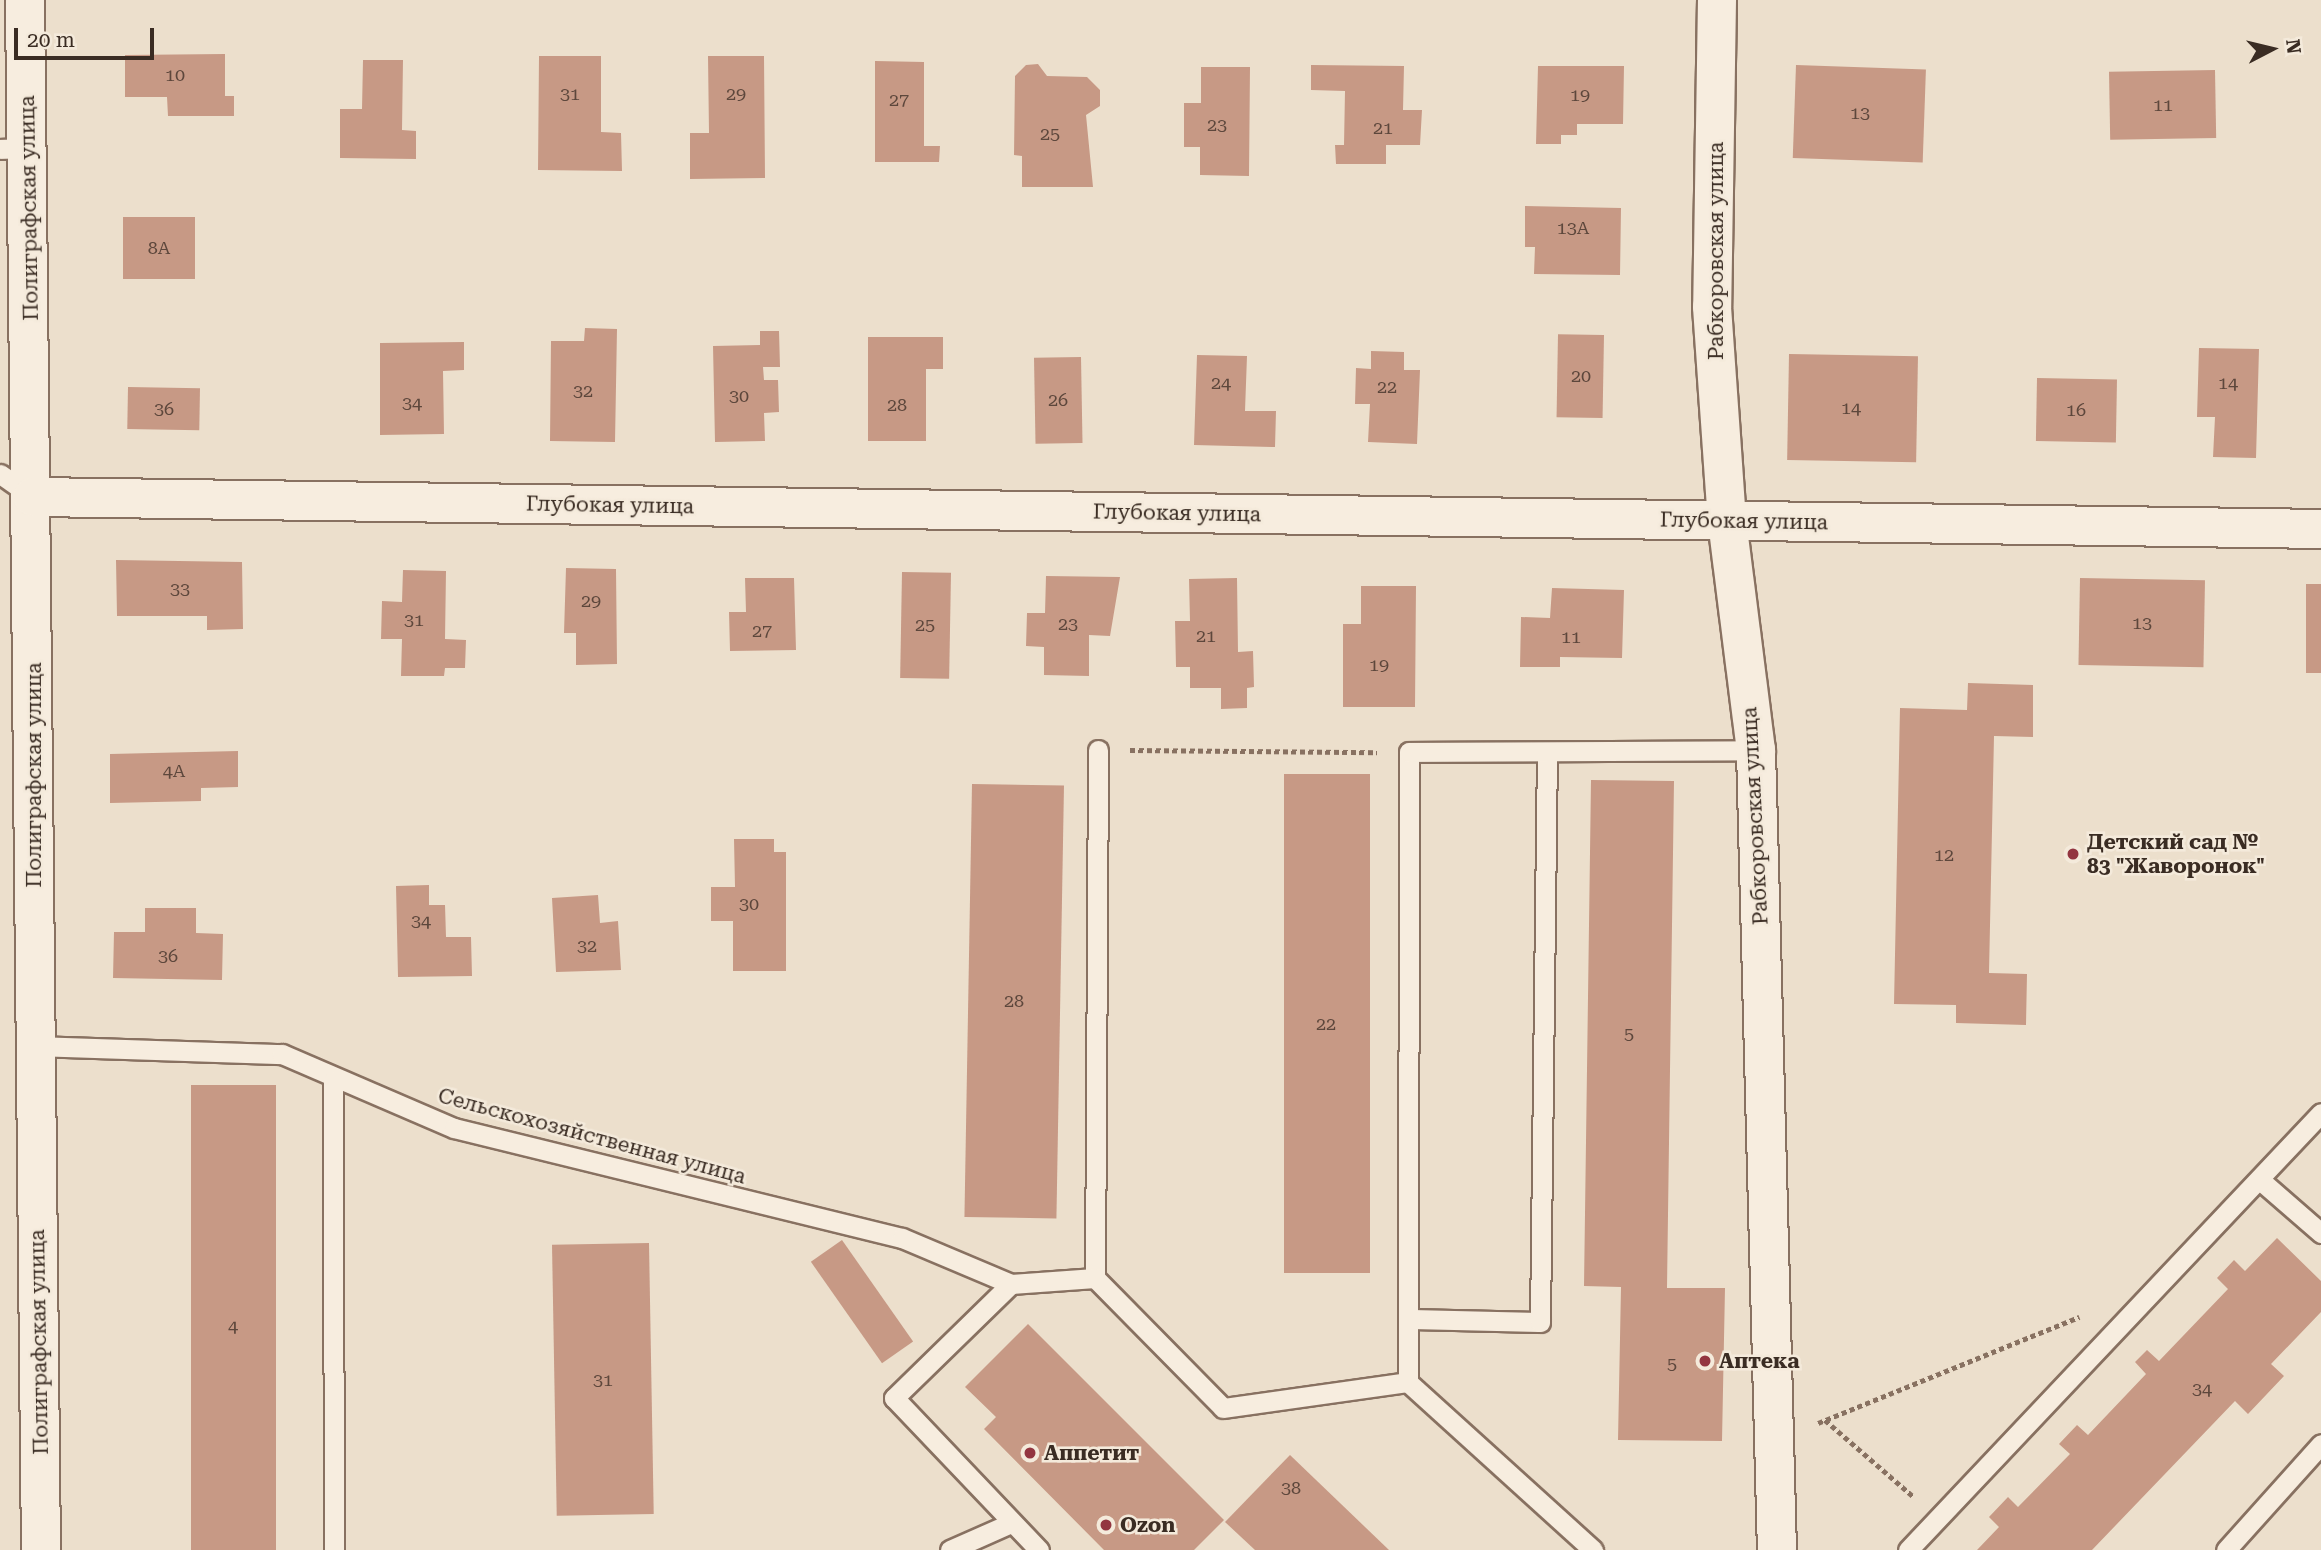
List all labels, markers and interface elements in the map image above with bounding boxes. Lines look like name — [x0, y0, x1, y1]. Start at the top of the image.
scale bar — [18, 14, 158, 58]
north arrow — [2237, 14, 2307, 84]
text: 20 m — [27, 28, 75, 52]
text: N — [2281, 38, 2306, 55]
house number: 10 — [165, 64, 185, 86]
house number: 31 — [560, 83, 580, 105]
house number: 29 — [726, 83, 746, 105]
house number: 19 — [1570, 84, 1590, 106]
house number: 27 — [889, 89, 909, 111]
house number: 11 — [2153, 94, 2173, 116]
street label: Полиграфская улица — [14, 95, 44, 321]
house number: 13 — [1850, 102, 1870, 124]
house number: 23 — [1207, 114, 1227, 136]
house number: 21 — [1373, 117, 1393, 139]
house number: 25 — [1040, 123, 1060, 145]
street label: Рабкоровская улица — [1703, 142, 1729, 360]
house number: 13А — [1557, 217, 1589, 239]
house number: 8А — [148, 237, 170, 259]
house number: 20 — [1571, 365, 1591, 387]
house number: 24 — [1211, 372, 1231, 394]
house number: 14 — [2218, 372, 2238, 394]
house number: 22 — [1377, 376, 1397, 398]
house number: 32 — [573, 380, 593, 402]
house number: 30 — [729, 385, 749, 407]
house number: 26 — [1048, 389, 1068, 411]
house number: 34 — [402, 392, 422, 414]
house number: 28 — [887, 394, 907, 416]
house number: 14 — [1841, 397, 1861, 419]
house number: 36 — [154, 398, 174, 420]
house number: 16 — [2066, 399, 2086, 421]
street label: Глубокая улица — [526, 491, 694, 519]
street label: Глубокая улица — [1093, 499, 1261, 527]
street label: Глубокая улица — [1660, 507, 1828, 535]
house number: 33 — [170, 578, 190, 600]
house number: 29 — [581, 590, 601, 612]
house number: 31 — [404, 609, 424, 631]
house number: 13 — [2132, 612, 2152, 634]
house number: 23 — [1058, 613, 1078, 635]
house number: 25 — [915, 614, 935, 636]
house number: 27 — [752, 620, 772, 642]
house number: 21 — [1196, 625, 1216, 647]
house number: 11 — [1561, 626, 1581, 648]
house number: 19 — [1369, 654, 1389, 676]
street label: Полиграфская улица — [21, 662, 47, 888]
street label: Рабкоровская улица — [1737, 706, 1773, 926]
house number: 4А — [163, 760, 185, 782]
place label: Детский сад № 83 "Жаворонок" — [2087, 829, 2265, 879]
house number: 12 — [1934, 844, 1954, 866]
marker: Детский сад № 83 "Жаворонок" — [2065, 846, 2081, 862]
house number: 30 — [739, 893, 759, 915]
house number: 34 — [411, 910, 431, 932]
house number: 32 — [577, 935, 597, 957]
house number: 36 — [158, 945, 178, 967]
house number: 28 — [1004, 990, 1024, 1012]
house number: 22 — [1316, 1013, 1336, 1035]
house number: 5 — [1624, 1023, 1634, 1045]
street label: Сельскохозяйственная улица — [435, 1083, 749, 1189]
street label: Полиграфская улица — [24, 1229, 54, 1455]
house number: 4 — [228, 1315, 238, 1337]
place label: Аптека — [1719, 1348, 1800, 1374]
house number: 5 — [1667, 1353, 1677, 1375]
marker: Аптека — [1697, 1353, 1713, 1369]
house number: 31 — [593, 1369, 613, 1391]
house number: 34 — [2192, 1378, 2212, 1400]
place label: Аппетит — [1044, 1440, 1139, 1466]
marker: Аппетит — [1022, 1445, 1038, 1461]
house number: 38 — [1281, 1477, 1301, 1499]
place label: Ozon — [1120, 1512, 1175, 1538]
marker: Ozon — [1098, 1517, 1114, 1533]

